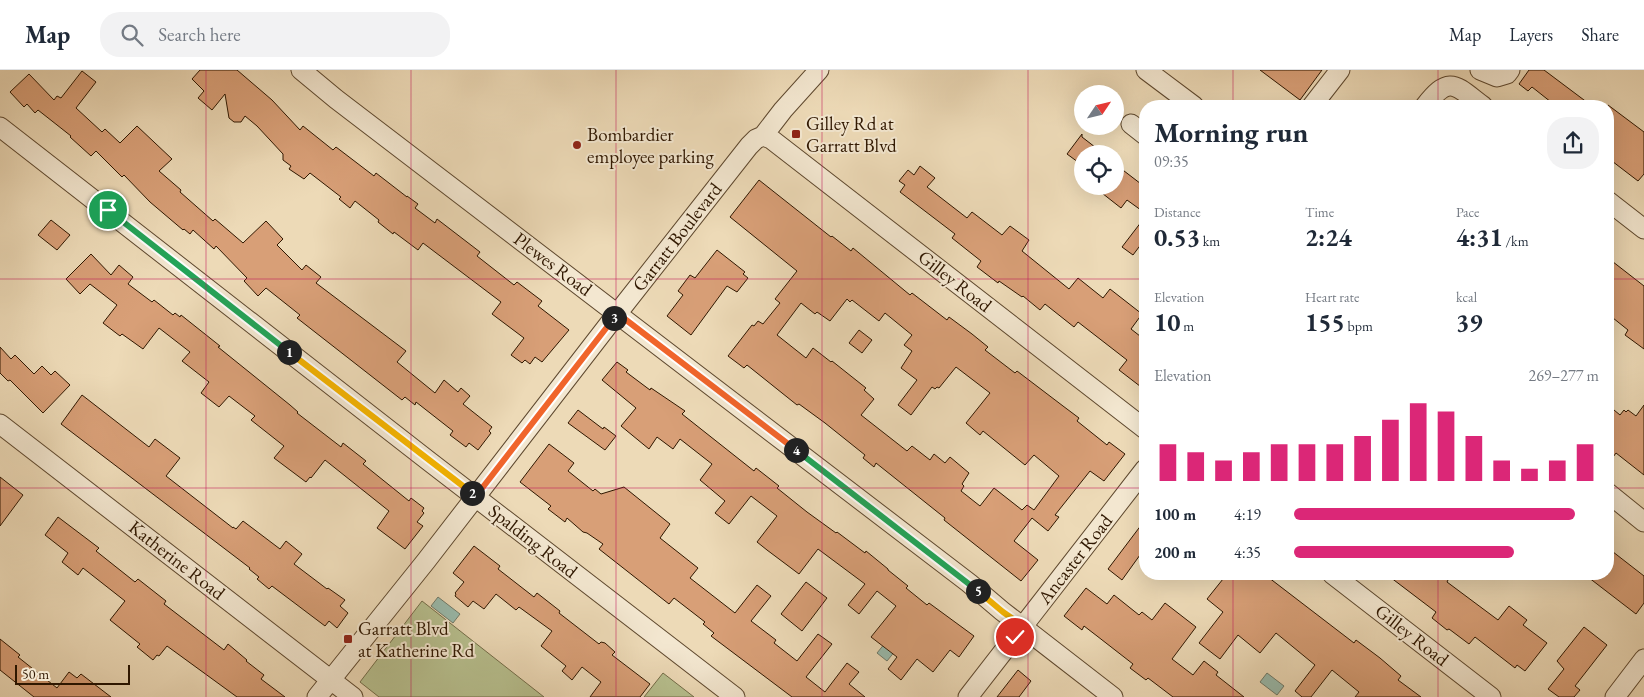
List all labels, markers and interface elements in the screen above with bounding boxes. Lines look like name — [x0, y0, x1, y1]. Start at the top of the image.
search box — [100, 12, 450, 57]
text: Map — [25, 19, 70, 50]
icon: search — [118, 21, 146, 49]
text: Search here — [158, 22, 241, 47]
text: Map — [1449, 23, 1481, 46]
text: Layers — [1509, 23, 1553, 46]
text: Share — [1581, 23, 1619, 46]
north arrow — [1074, 85, 1124, 135]
map controls — [1074, 85, 1124, 195]
place label: Gilley Rd at Garratt Blvd — [806, 111, 897, 158]
text: Morning run — [1154, 114, 1308, 150]
button: share — [1547, 117, 1599, 169]
place label: Bombardier employee parking — [587, 122, 715, 169]
marker: Gilley Rd at Garratt Blvd — [790, 128, 802, 140]
marker: Bombardier employee parking — [571, 139, 583, 151]
button: locate — [1074, 145, 1124, 195]
text: 09:35 — [1154, 151, 1189, 172]
street label: Garratt Boulevard — [627, 177, 728, 297]
pin — [87, 189, 129, 231]
icon: arrive — [94, 196, 122, 224]
text: Distance — [1154, 203, 1201, 221]
text: Time — [1305, 203, 1334, 221]
text: Pace — [1456, 203, 1480, 221]
text: 0.53 — [1154, 221, 1200, 253]
text: 2:24 — [1305, 221, 1352, 253]
text: 4:31 — [1456, 221, 1503, 253]
street label: Plewes Road — [509, 226, 598, 302]
text: km — [1200, 232, 1220, 250]
text: /km — [1503, 232, 1529, 250]
street label: Gilley Road — [913, 244, 997, 318]
text: Elevation — [1154, 288, 1204, 306]
text: Heart rate — [1305, 288, 1359, 306]
text: kcal — [1456, 288, 1477, 306]
pin: 3 — [602, 306, 626, 330]
text: 10 — [1154, 306, 1180, 338]
text: 155 — [1305, 306, 1345, 338]
text: 39 — [1456, 306, 1482, 338]
text: 3 — [611, 309, 618, 327]
text: m — [1180, 317, 1194, 335]
text: bpm — [1345, 317, 1373, 335]
pin: 1 — [276, 340, 302, 364]
text: 1 — [286, 343, 293, 361]
text: Elevation — [1154, 365, 1212, 386]
text: 269–277 m — [1528, 365, 1599, 386]
pin: 4 — [784, 438, 808, 462]
text: 4 — [793, 441, 800, 459]
pin: 2 — [460, 480, 484, 506]
text: 2 — [469, 484, 476, 502]
street label: Spalding Road — [483, 498, 583, 584]
text: 100 m — [1154, 504, 1196, 525]
text: 4:19 — [1234, 504, 1261, 525]
street label: Ancaster Road — [1031, 509, 1118, 610]
street label: Katherine Road — [124, 515, 231, 606]
text: 200 m — [1154, 542, 1196, 563]
text: 4:35 — [1234, 542, 1261, 563]
pin: 5 — [966, 578, 990, 604]
text: 5 — [975, 582, 982, 600]
street label: Gilley Road — [1370, 598, 1454, 672]
place label: Garratt Blvd at Katherine Rd — [358, 616, 475, 663]
pin — [994, 616, 1036, 658]
icon: check — [1001, 623, 1029, 651]
marker: Garratt Blvd at Katherine Rd — [342, 633, 354, 645]
scale bar — [15, 662, 130, 685]
text: 50 m — [22, 665, 49, 683]

